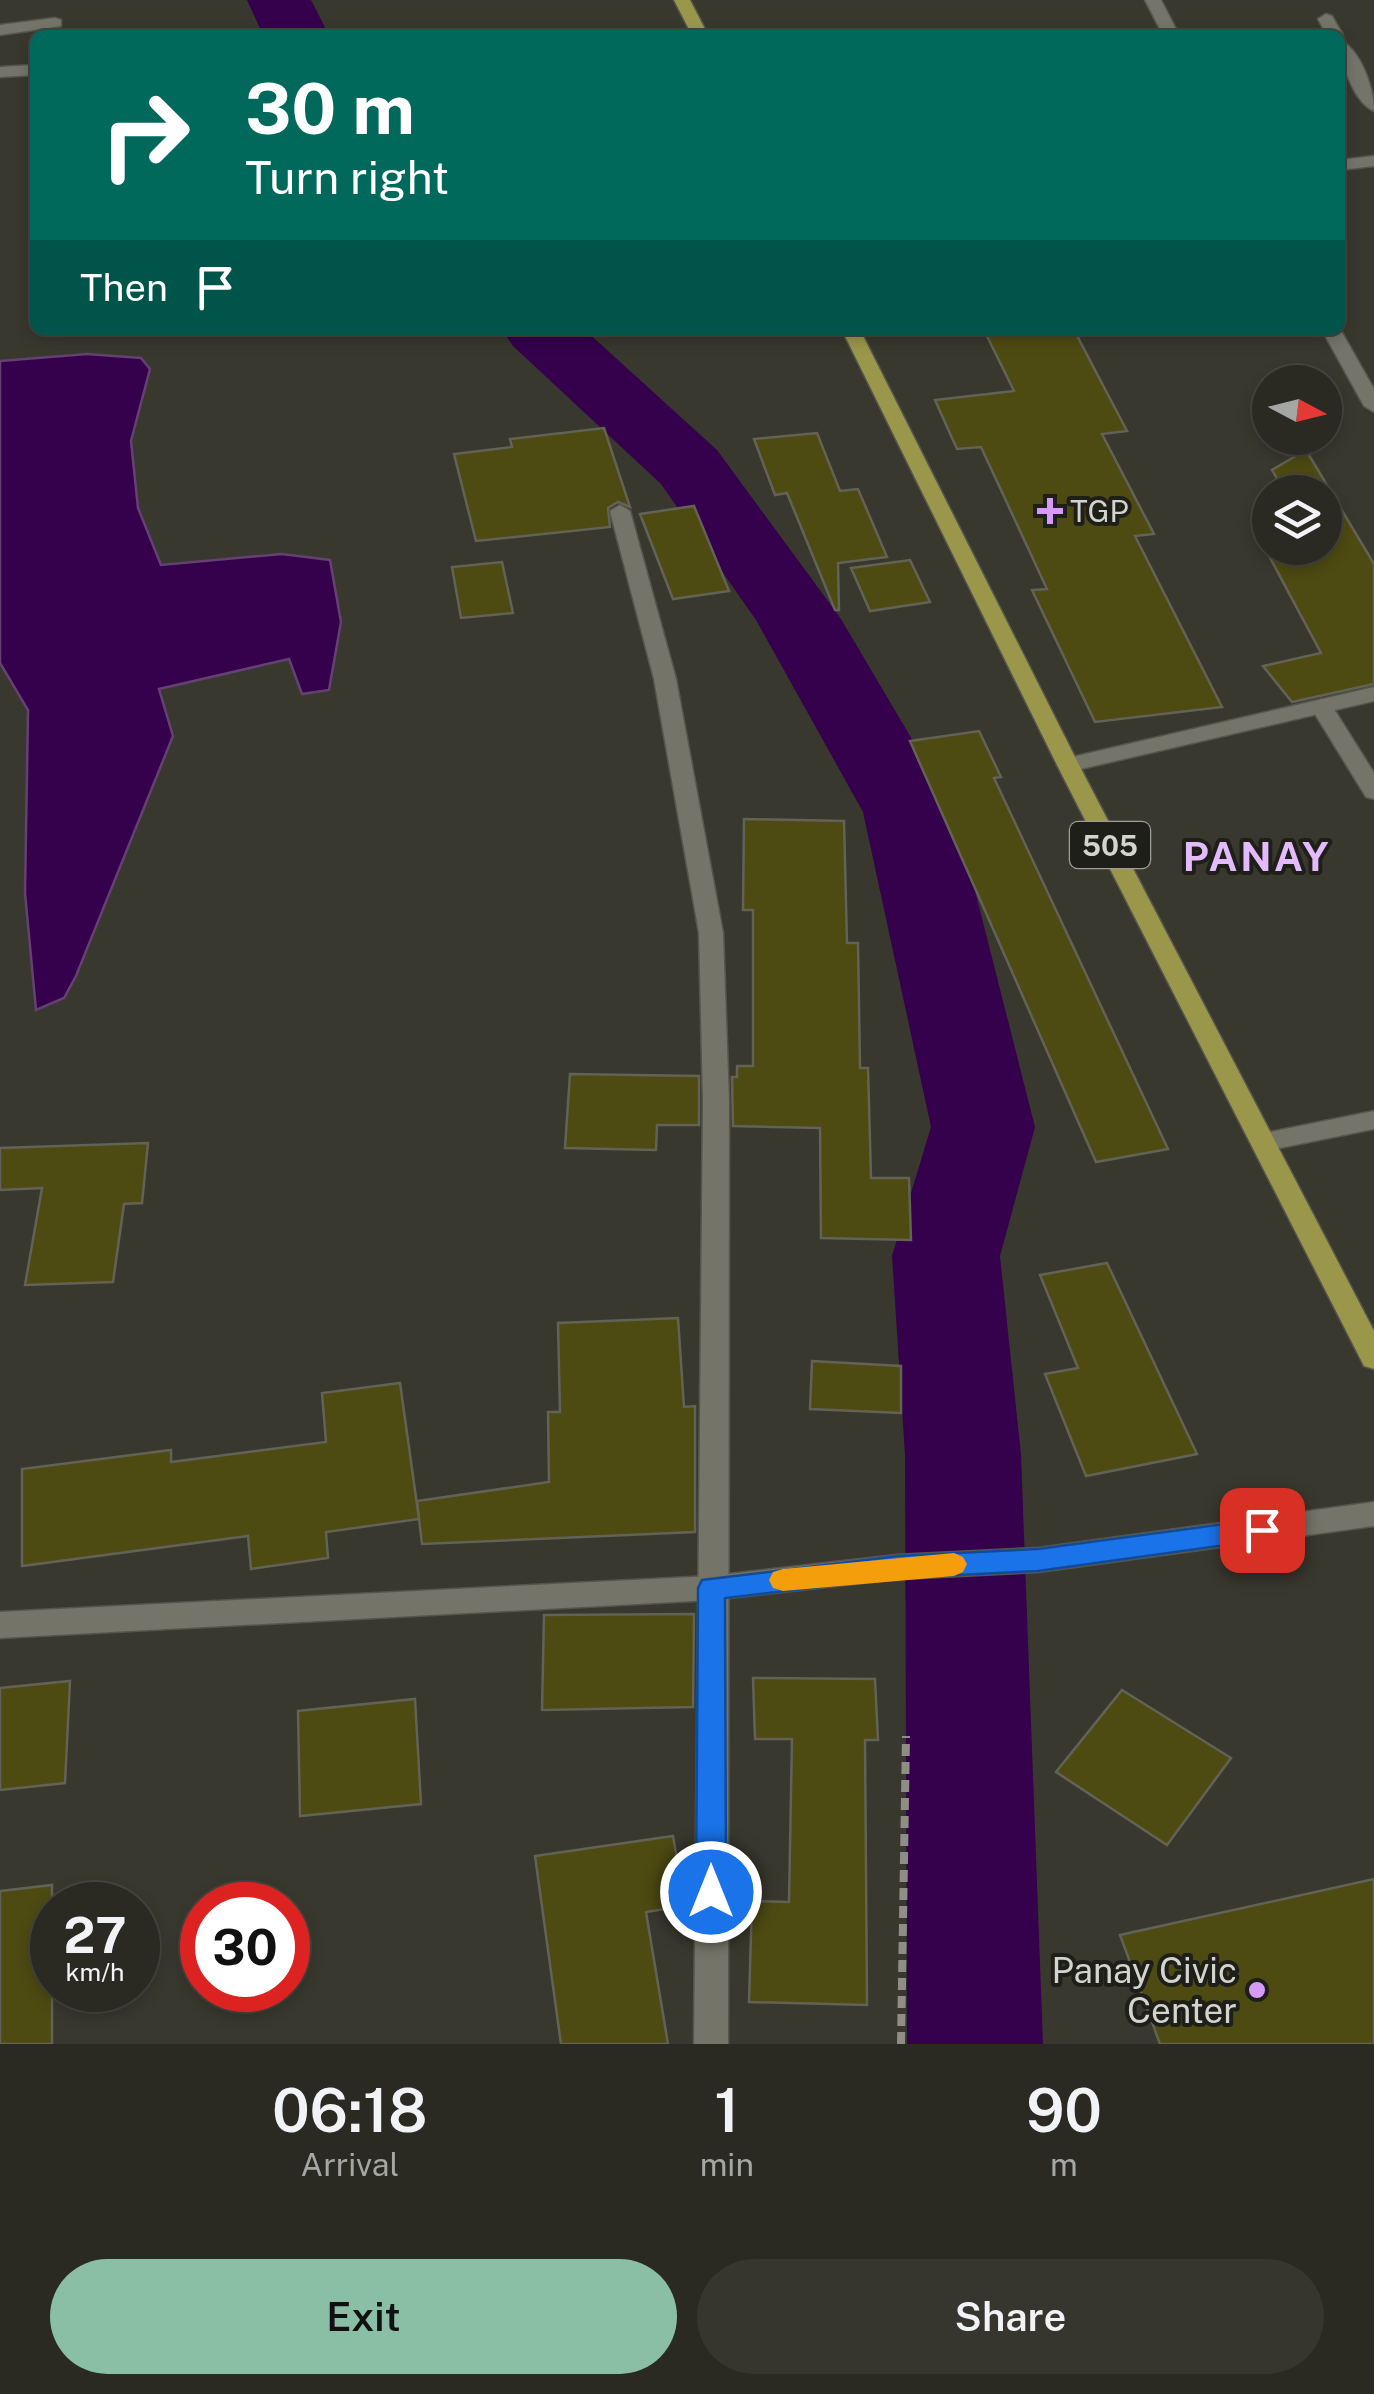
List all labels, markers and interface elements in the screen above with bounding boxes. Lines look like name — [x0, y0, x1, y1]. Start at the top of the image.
text: 30 m — [245, 67, 415, 150]
icon: right — [80, 70, 210, 200]
text: Turn right — [245, 151, 449, 204]
icon: arrive — [188, 260, 243, 315]
text: Then — [80, 265, 168, 310]
north arrow — [1252, 365, 1342, 455]
map controls — [1252, 365, 1342, 565]
button: layers — [1252, 475, 1342, 565]
place label: TGP — [1070, 493, 1129, 529]
marker: TGP — [1039, 500, 1061, 522]
road number: 505 — [1070, 822, 1150, 868]
district label: PANAY — [1183, 833, 1331, 880]
pin — [1220, 1488, 1305, 1573]
icon: arrive — [1235, 1503, 1290, 1558]
position arrow — [659, 1840, 763, 1944]
speed limit sign: 30 — [180, 1882, 310, 2012]
text: 27 — [63, 1905, 127, 1964]
place label: Panay Civic Center — [1052, 1950, 1237, 2031]
text: km/h — [66, 1957, 124, 1987]
marker: Panay Civic Center — [1246, 1979, 1268, 2001]
text: 06:18 — [272, 2075, 428, 2146]
text: 1 — [714, 2075, 739, 2146]
text: 90 — [1026, 2075, 1102, 2146]
text: Arrival — [300, 2146, 399, 2183]
text: min — [700, 2146, 754, 2183]
text: m — [1050, 2146, 1078, 2183]
button: Exit — [50, 2259, 677, 2374]
button: Share — [697, 2259, 1324, 2374]

